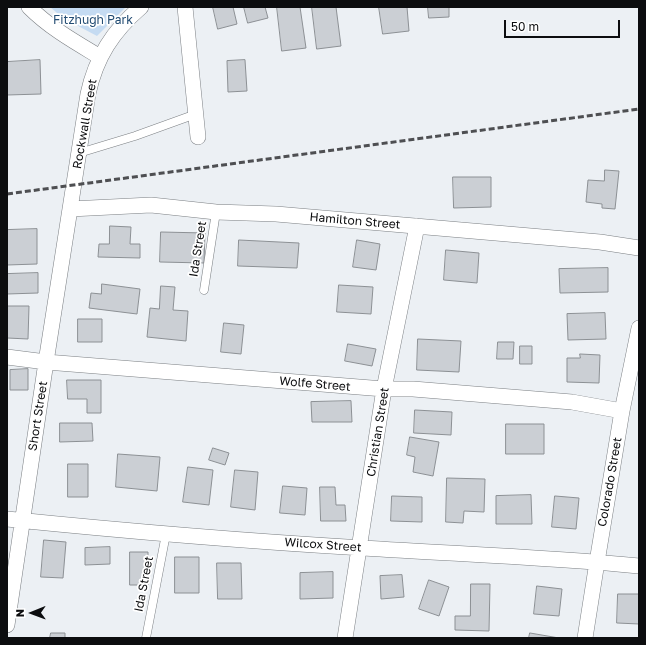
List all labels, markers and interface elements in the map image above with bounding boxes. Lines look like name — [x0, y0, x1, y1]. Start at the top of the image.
scale bar — [506, 12, 622, 38]
park label: Fitzhugh Park — [53, 13, 133, 27]
text: 50 m — [511, 19, 539, 34]
street label: Rockwall Street — [70, 78, 100, 170]
street label: Hamilton Street — [309, 210, 401, 232]
street label: Ida Street — [186, 220, 210, 278]
street label: Wolfe Street — [279, 374, 351, 394]
street label: Short Street — [25, 380, 51, 452]
street label: Christian Street — [364, 386, 392, 478]
street label: Colorado Street — [595, 436, 625, 528]
street label: Wilcox Street — [284, 535, 362, 555]
street label: Ida Street — [132, 555, 156, 613]
north arrow — [12, 593, 52, 633]
text: N — [13, 609, 26, 618]

